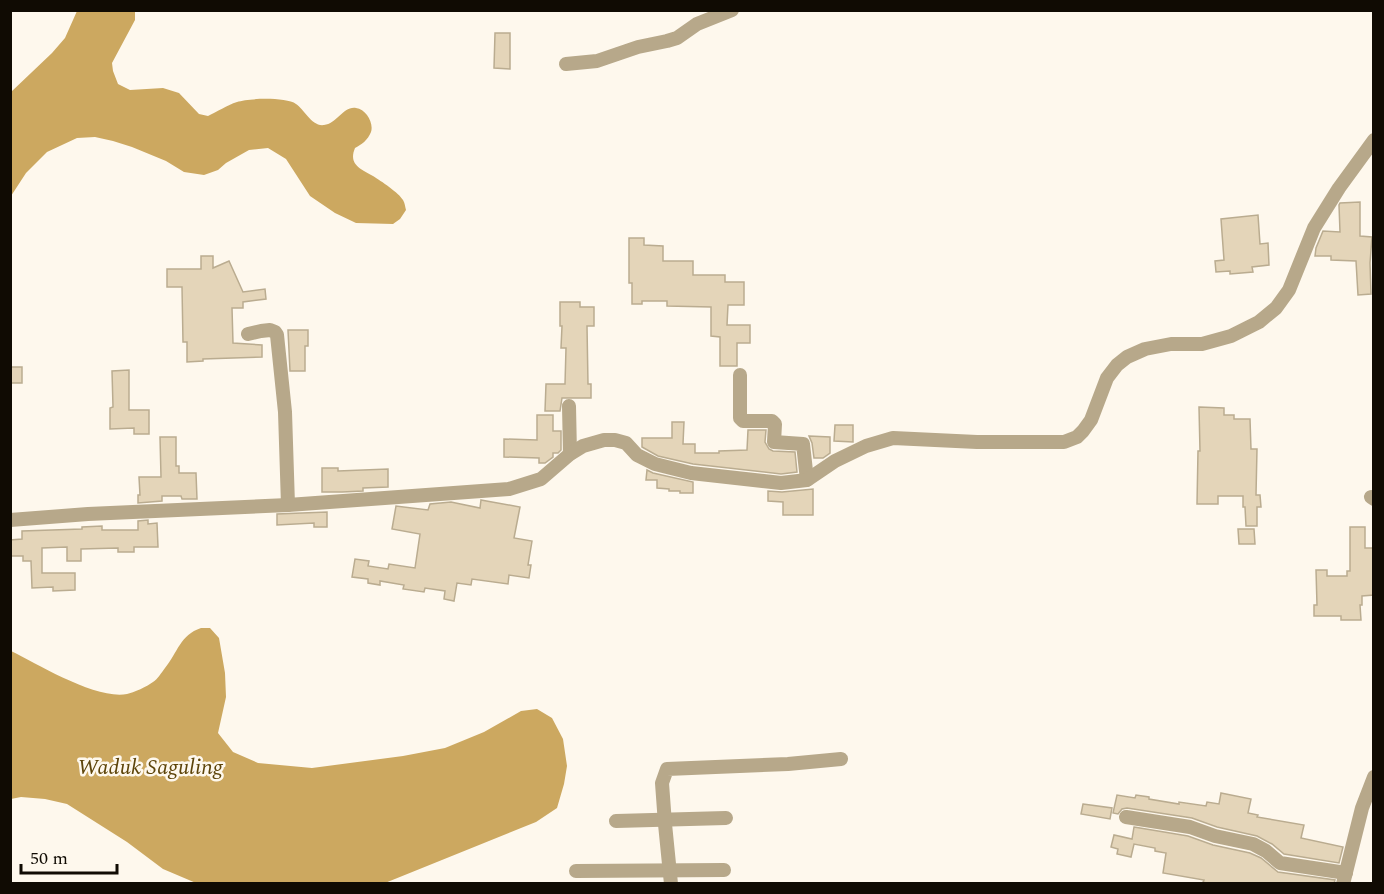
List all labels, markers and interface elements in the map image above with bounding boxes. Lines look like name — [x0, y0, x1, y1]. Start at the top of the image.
water label: Waduk Saguling — [78, 751, 224, 784]
scale bar — [21, 837, 117, 875]
text: 50 m — [30, 845, 68, 872]

